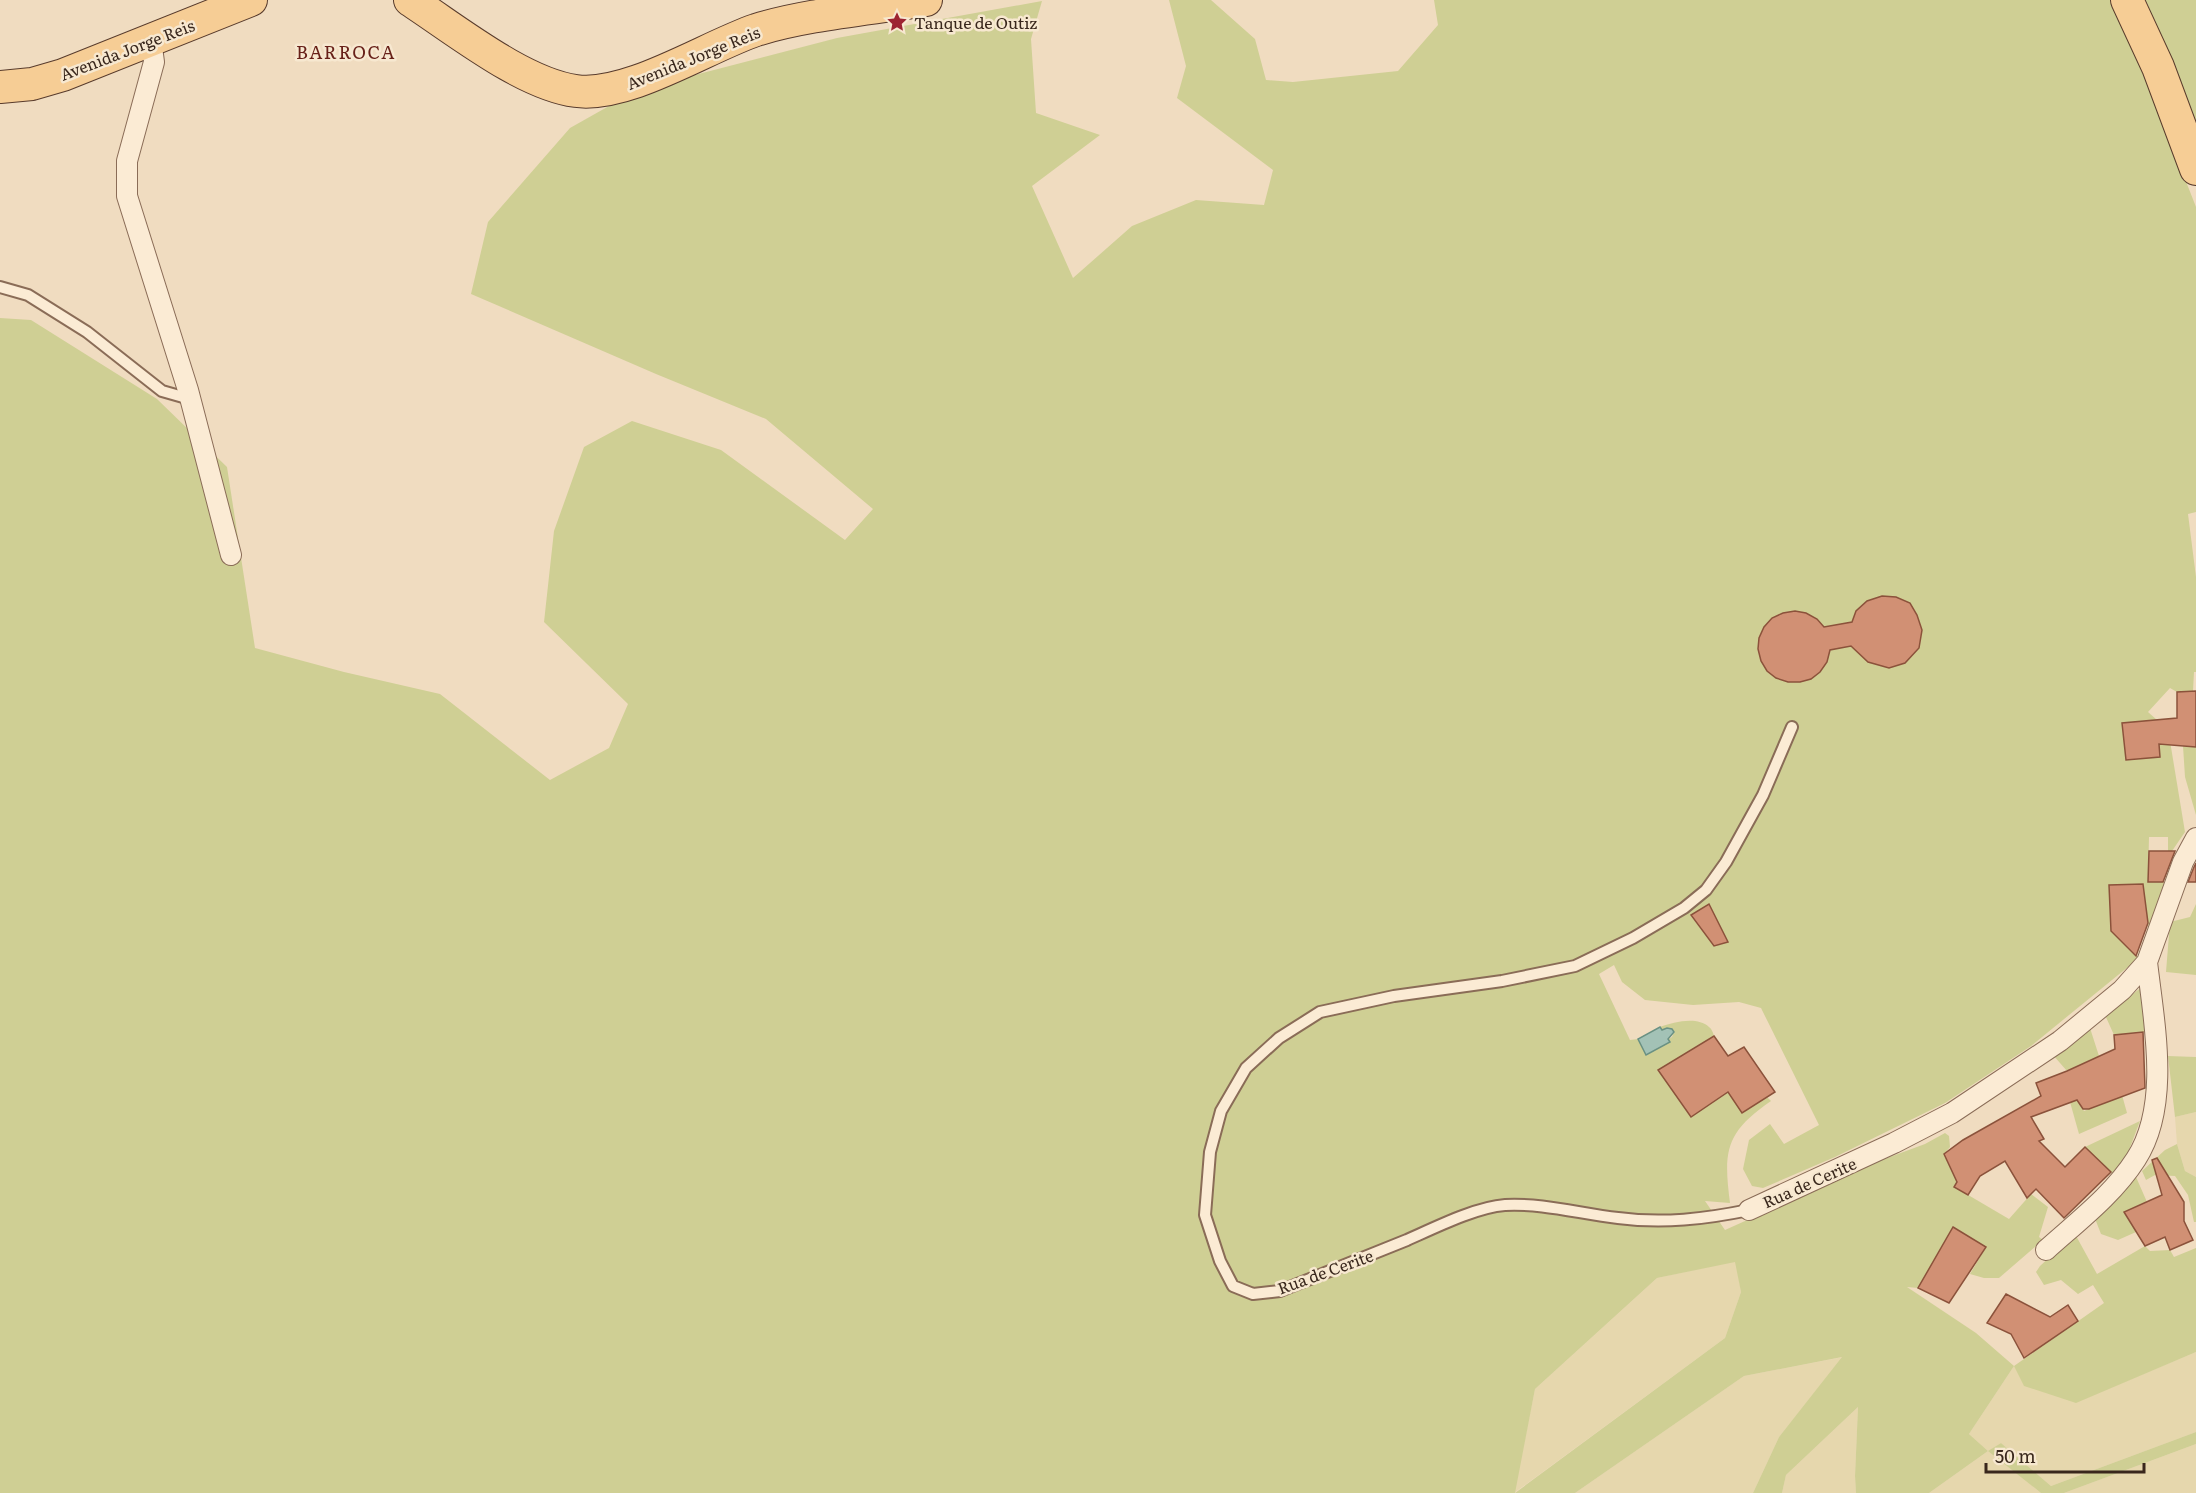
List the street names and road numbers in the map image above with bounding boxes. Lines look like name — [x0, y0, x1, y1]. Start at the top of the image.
street label: Avenida Jorge Reis — [56, 12, 198, 86]
street label: Avenida Jorge Reis — [623, 19, 763, 95]
street label: Rua de Cerite — [1758, 1151, 1860, 1213]
street label: Rua de Cerite — [1274, 1243, 1376, 1299]

